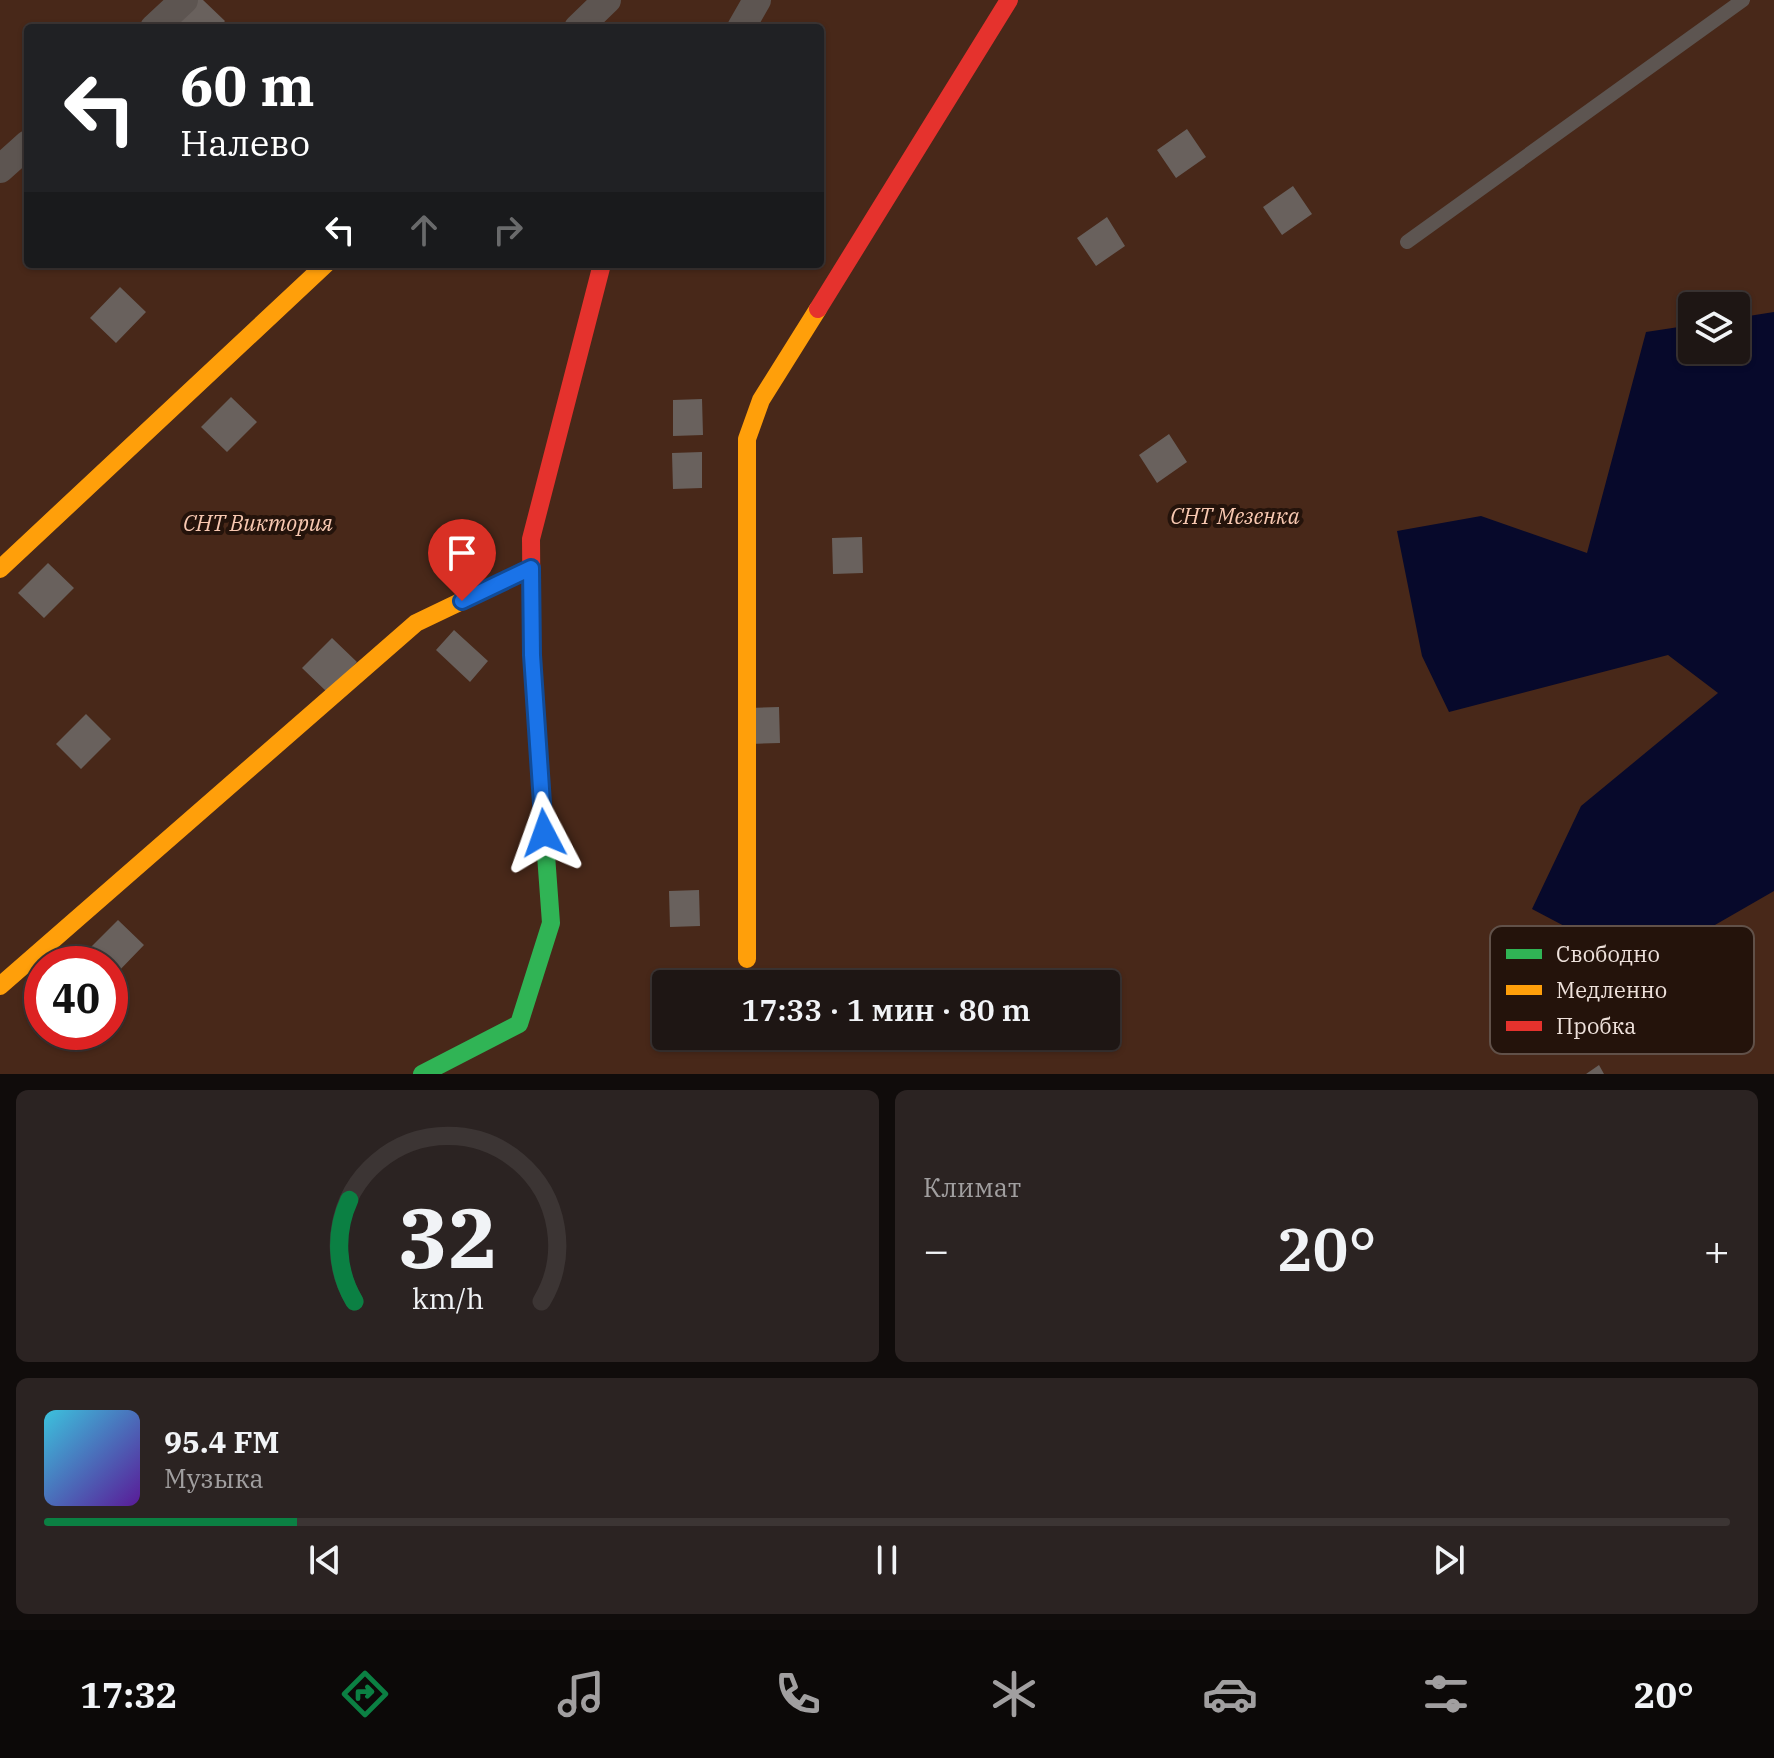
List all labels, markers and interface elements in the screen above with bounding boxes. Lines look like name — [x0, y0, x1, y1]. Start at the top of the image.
text: 60 m — [180, 49, 315, 121]
icon: left — [48, 56, 152, 160]
text: Налево — [180, 119, 310, 166]
icon: left — [318, 208, 362, 252]
icon: ahead — [402, 208, 446, 252]
icon: right — [486, 208, 530, 252]
map controls — [1678, 292, 1750, 364]
button: layers — [1678, 292, 1750, 364]
park label: СНТ Мезенка — [1170, 501, 1300, 530]
park label: СНТ Виктория — [183, 508, 333, 537]
pin — [428, 519, 496, 601]
icon: arrive — [440, 531, 484, 575]
position arrow — [502, 791, 586, 875]
legend — [1490, 926, 1754, 1054]
text: Свободно — [1556, 939, 1660, 968]
speed limit sign: 40 — [24, 946, 128, 1050]
text: Медленно — [1556, 975, 1667, 1004]
text: 17:33 · 1 мин · 80 m — [741, 990, 1031, 1029]
text: Пробка — [1556, 1011, 1636, 1040]
text: Климат — [923, 1170, 1021, 1204]
text: 32 — [398, 1183, 497, 1291]
text: 20° — [1276, 1209, 1377, 1288]
text: − — [923, 1221, 949, 1278]
text: + — [1704, 1221, 1730, 1278]
text: km/h — [411, 1280, 484, 1317]
text: 95.4 FM — [164, 1422, 279, 1461]
text: Музыка — [164, 1461, 264, 1495]
icon: previous — [303, 1538, 347, 1582]
icon: pause — [865, 1538, 909, 1582]
icon: next — [1427, 1538, 1471, 1582]
icon: directions — [337, 1666, 393, 1722]
icon: music — [553, 1666, 609, 1722]
icon: phone — [770, 1666, 826, 1722]
icon: climate — [986, 1666, 1042, 1722]
icon: car — [1202, 1666, 1258, 1722]
icon: filters — [1418, 1666, 1474, 1722]
text: 17:32 — [80, 1671, 177, 1718]
text: 20° — [1634, 1671, 1694, 1718]

